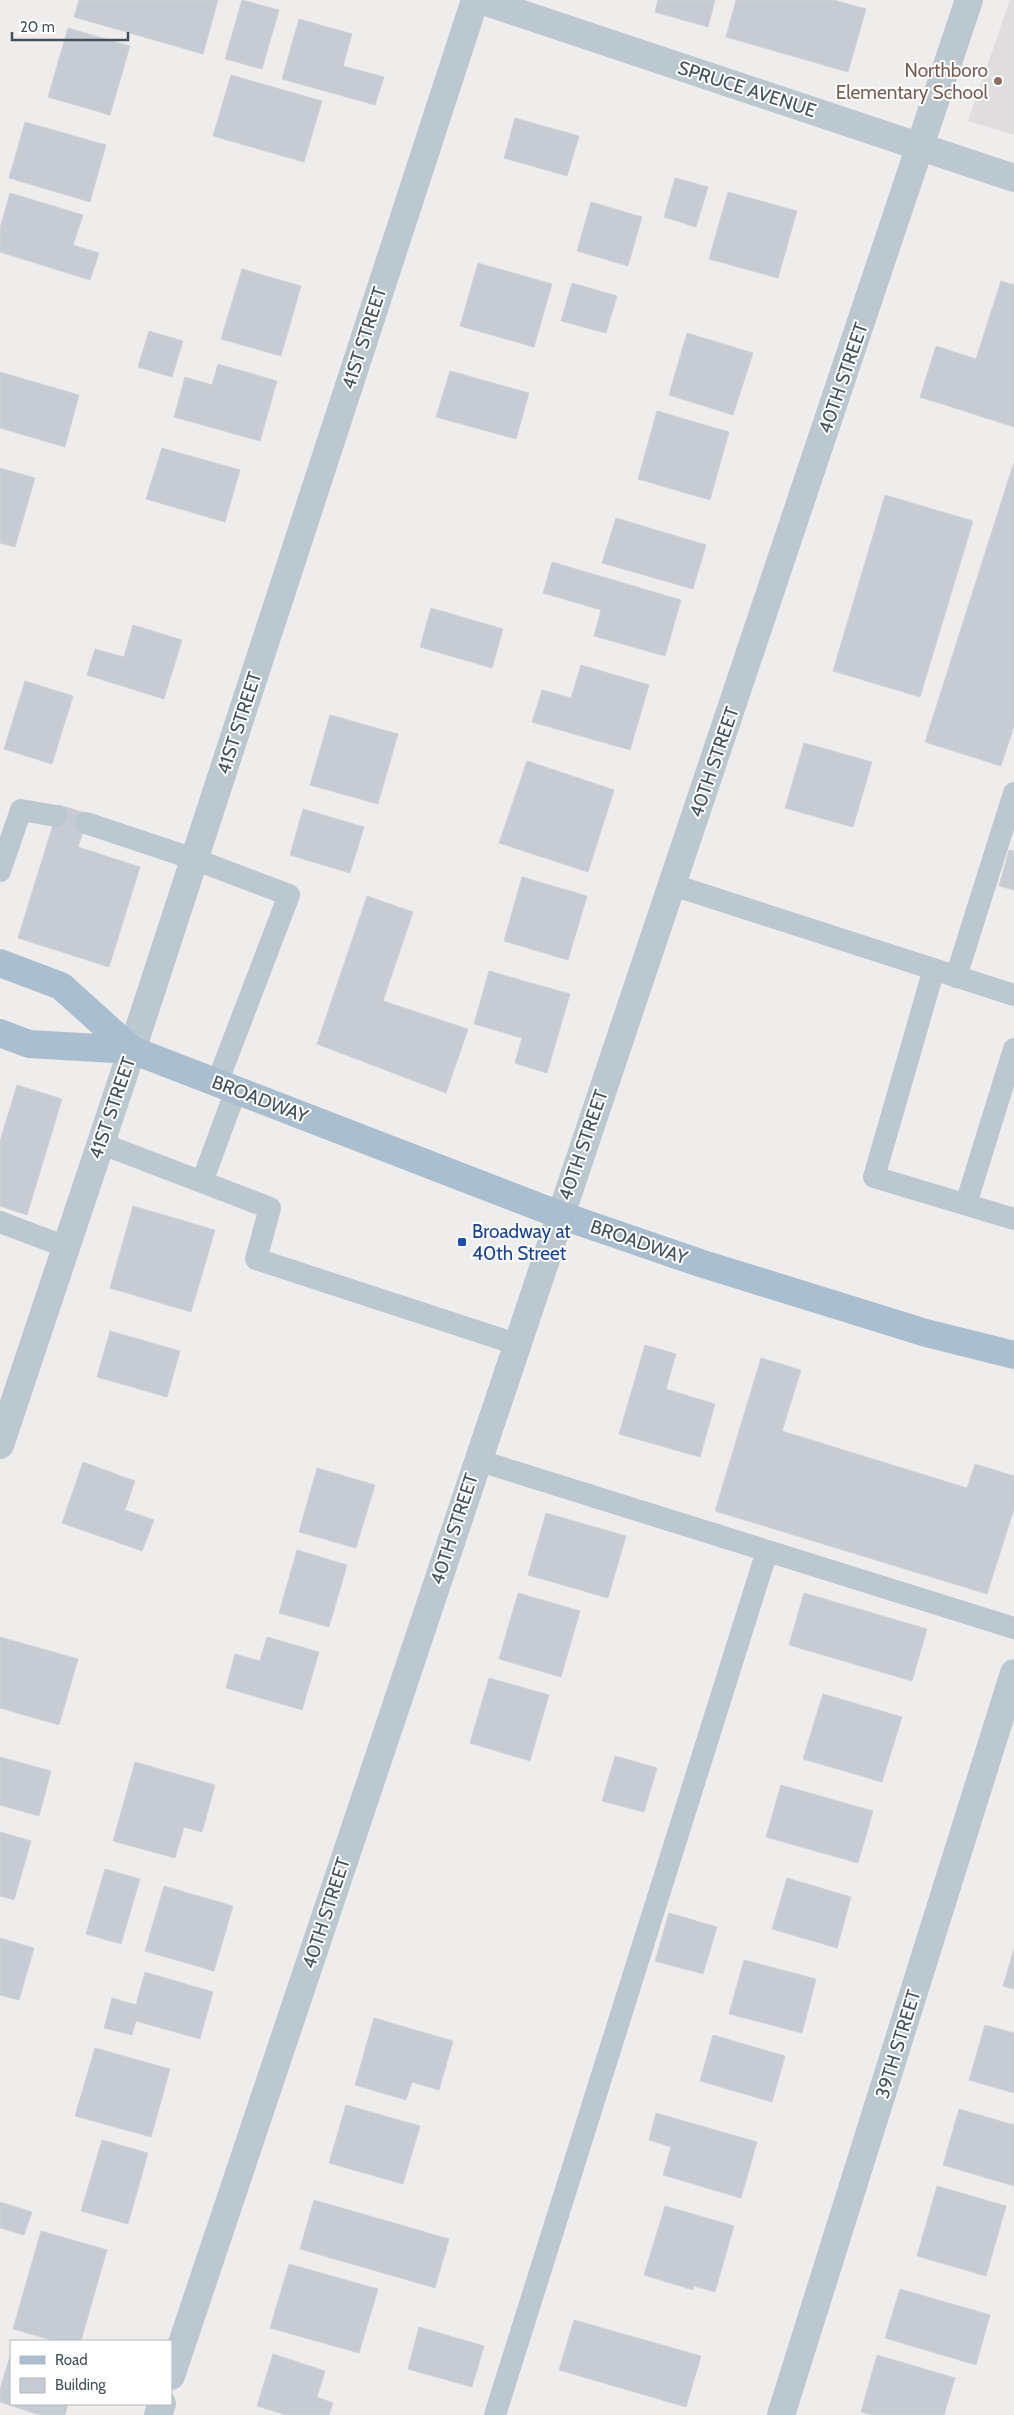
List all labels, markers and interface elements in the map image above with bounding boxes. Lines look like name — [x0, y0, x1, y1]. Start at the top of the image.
scale bar — [12, 10, 129, 42]
text: 20 m — [20, 18, 55, 36]
street label: SPRUCE AVENUE — [675, 56, 819, 122]
place label: Northboro Elementary School — [836, 59, 989, 104]
marker: Northboro Elementary School — [992, 75, 1004, 87]
street label: 41ST STREET — [337, 284, 391, 392]
street label: 40TH STREET — [813, 320, 873, 436]
street label: 41ST STREET — [212, 669, 266, 777]
street label: 40TH STREET — [684, 704, 744, 820]
street label: 41ST STREET — [84, 1054, 140, 1162]
street label: BROADWAY — [209, 1070, 312, 1128]
street label: 40TH STREET — [553, 1087, 613, 1203]
street label: BROADWAY — [587, 1215, 691, 1269]
place label: Broadway at 40th Street — [472, 1220, 571, 1265]
marker: Broadway at 40th Street — [456, 1236, 468, 1248]
street label: 40TH STREET — [425, 1471, 483, 1587]
street label: 40TH STREET — [297, 1855, 355, 1971]
street label: 39TH STREET — [871, 1987, 925, 2101]
legend — [10, 2340, 172, 2405]
text: Road — [55, 2351, 88, 2369]
text: Building — [55, 2376, 106, 2394]

